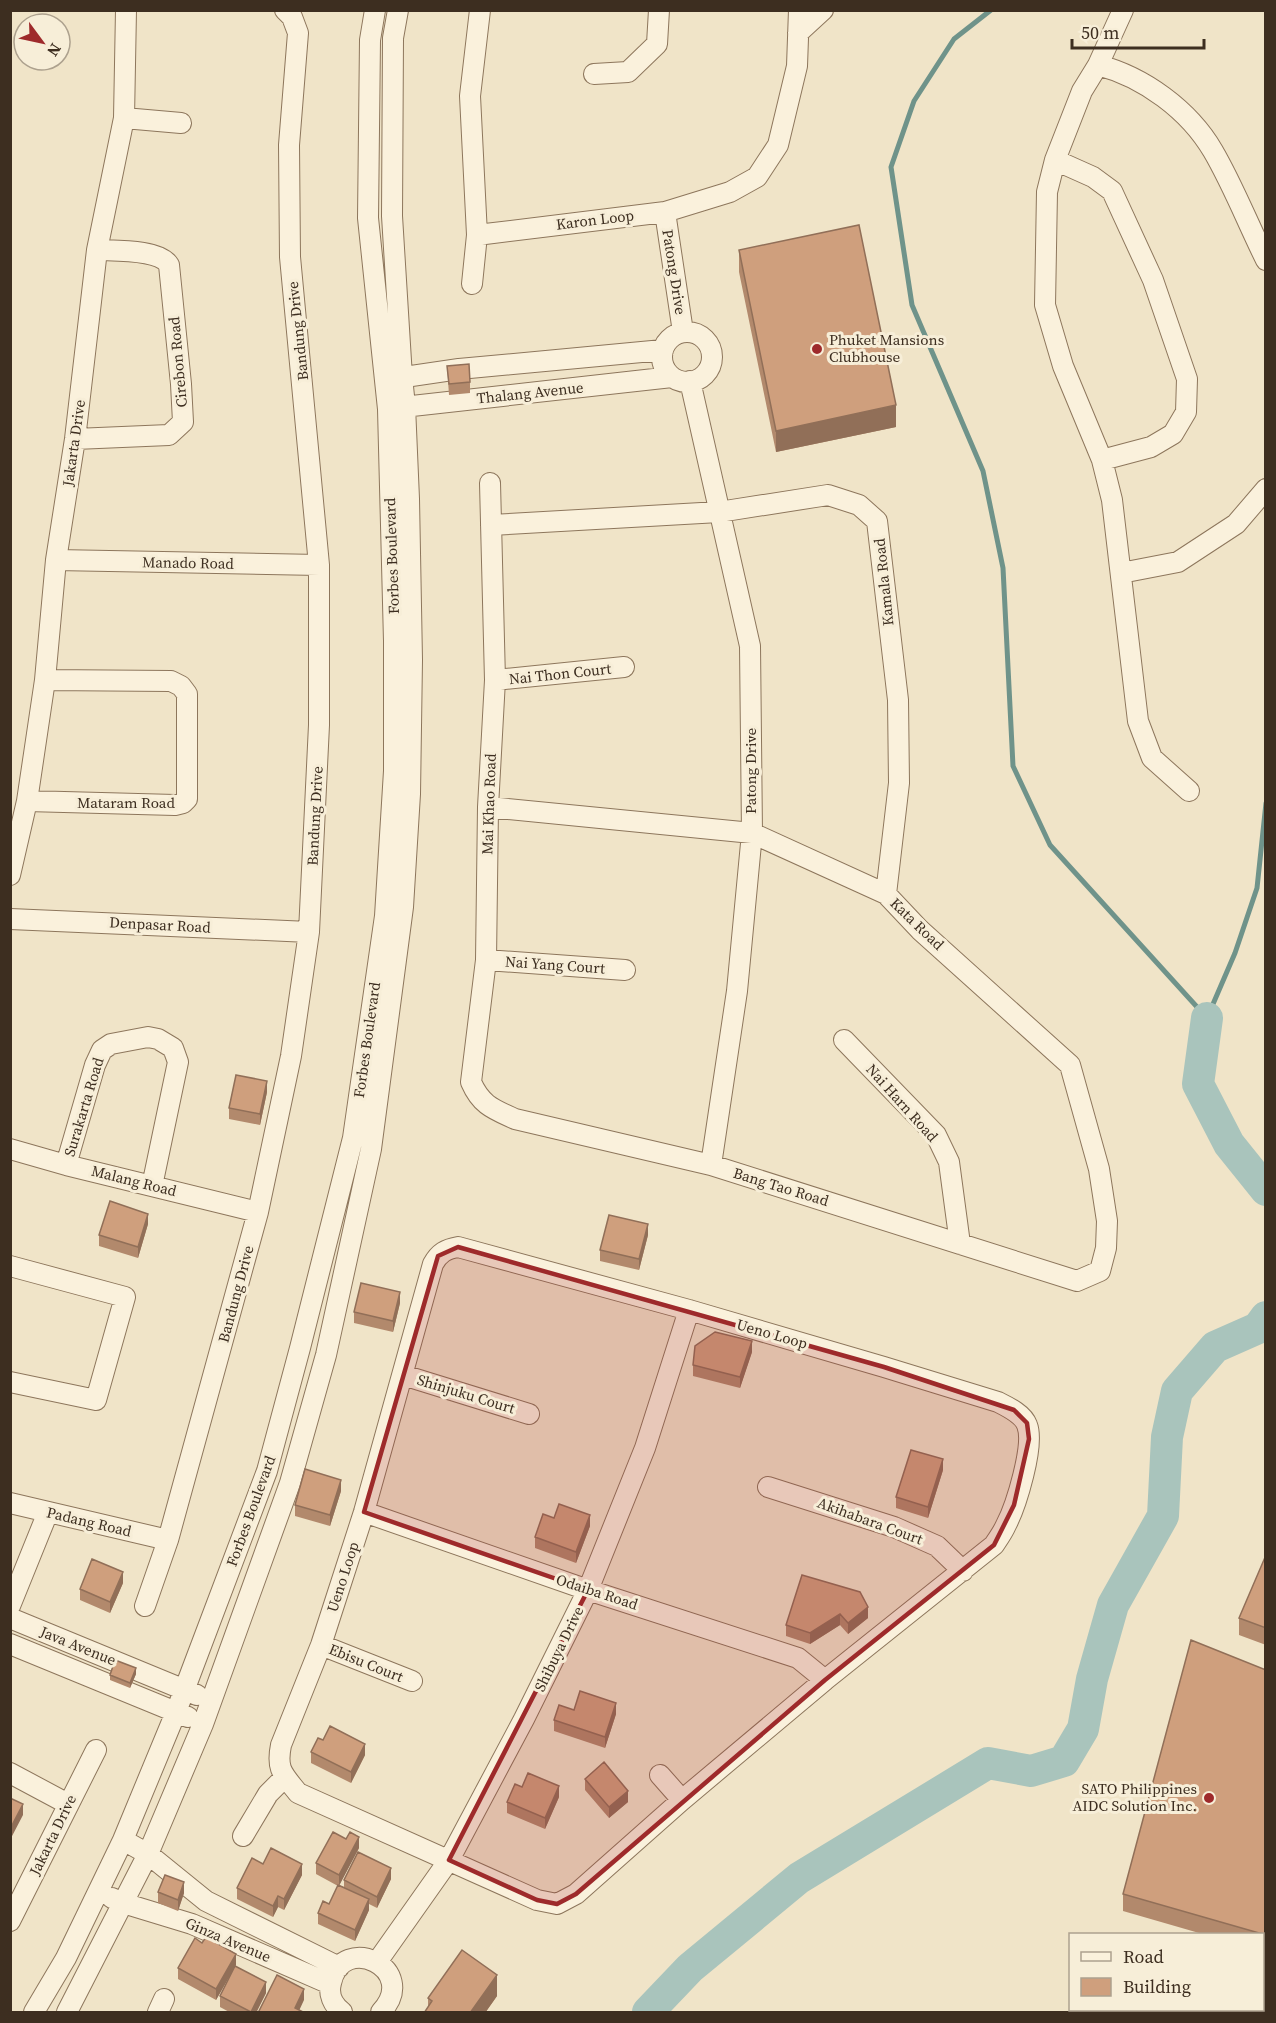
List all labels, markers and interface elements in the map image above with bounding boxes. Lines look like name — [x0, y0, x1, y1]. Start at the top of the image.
north arrow — [12, 12, 72, 72]
scale bar — [1072, 12, 1204, 50]
text: 50 m — [1081, 20, 1119, 45]
text: N — [42, 39, 67, 61]
street label: Karon Loop — [555, 204, 635, 235]
street label: Patong Drive — [657, 228, 692, 316]
street label: Bandung Drive — [282, 280, 313, 382]
street label: Cirebon Road — [163, 315, 192, 408]
place label: Phuket Mansions Clubhouse — [829, 329, 944, 367]
marker: Phuket Mansions Clubhouse — [810, 342, 824, 356]
street label: Thalang Avenue — [476, 376, 585, 409]
street label: Jakarta Drive — [57, 398, 90, 489]
street label: Forbes Boulevard — [379, 497, 404, 615]
street label: Kamala Road — [868, 537, 899, 627]
street label: Manado Road — [142, 551, 235, 574]
street label: Nai Thon Court — [508, 658, 612, 689]
street label: Patong Drive — [740, 728, 761, 814]
street label: Mai Khao Road — [476, 753, 501, 855]
street label: Bandung Drive — [301, 765, 328, 866]
street label: Mataram Road — [77, 792, 176, 813]
street label: Kata Road — [886, 893, 949, 955]
street label: Denpasar Road — [109, 911, 212, 938]
street label: Nai Yang Court — [504, 951, 606, 978]
street label: Forbes Boulevard — [348, 980, 385, 1099]
street label: Surakarta Road — [58, 1054, 109, 1159]
street label: Nai Harn Road — [862, 1059, 943, 1147]
street label: Malang Road — [89, 1160, 179, 1201]
street label: Bang Tao Road — [731, 1162, 832, 1211]
street label: Bandung Drive — [212, 1243, 259, 1345]
street label: Ueno Loop — [734, 1313, 810, 1354]
street label: Shinjuku Court — [415, 1369, 518, 1418]
street label: Forbes Boulevard — [221, 1452, 281, 1569]
street label: Akihabara Court — [815, 1492, 926, 1549]
street label: Padang Road — [44, 1502, 134, 1542]
street label: Ueno Loop — [321, 1539, 364, 1615]
street label: Odaiba Road — [554, 1568, 641, 1615]
street label: Shibuya Drive — [529, 1602, 588, 1695]
street label: Java Avenue — [36, 1620, 120, 1670]
street label: Ebisu Court — [326, 1638, 407, 1687]
place label: SATO Philippines AIDC Solution Inc. — [1072, 1778, 1197, 1816]
street label: Jakarta Drive — [24, 1791, 81, 1880]
marker: SATO Philippines AIDC Solution Inc. — [1202, 1791, 1216, 1805]
street label: Ginza Avenue — [182, 1912, 275, 1967]
legend — [1069, 1933, 1264, 2011]
text: Road — [1123, 1944, 1164, 1969]
text: Building — [1123, 1974, 1191, 1999]

